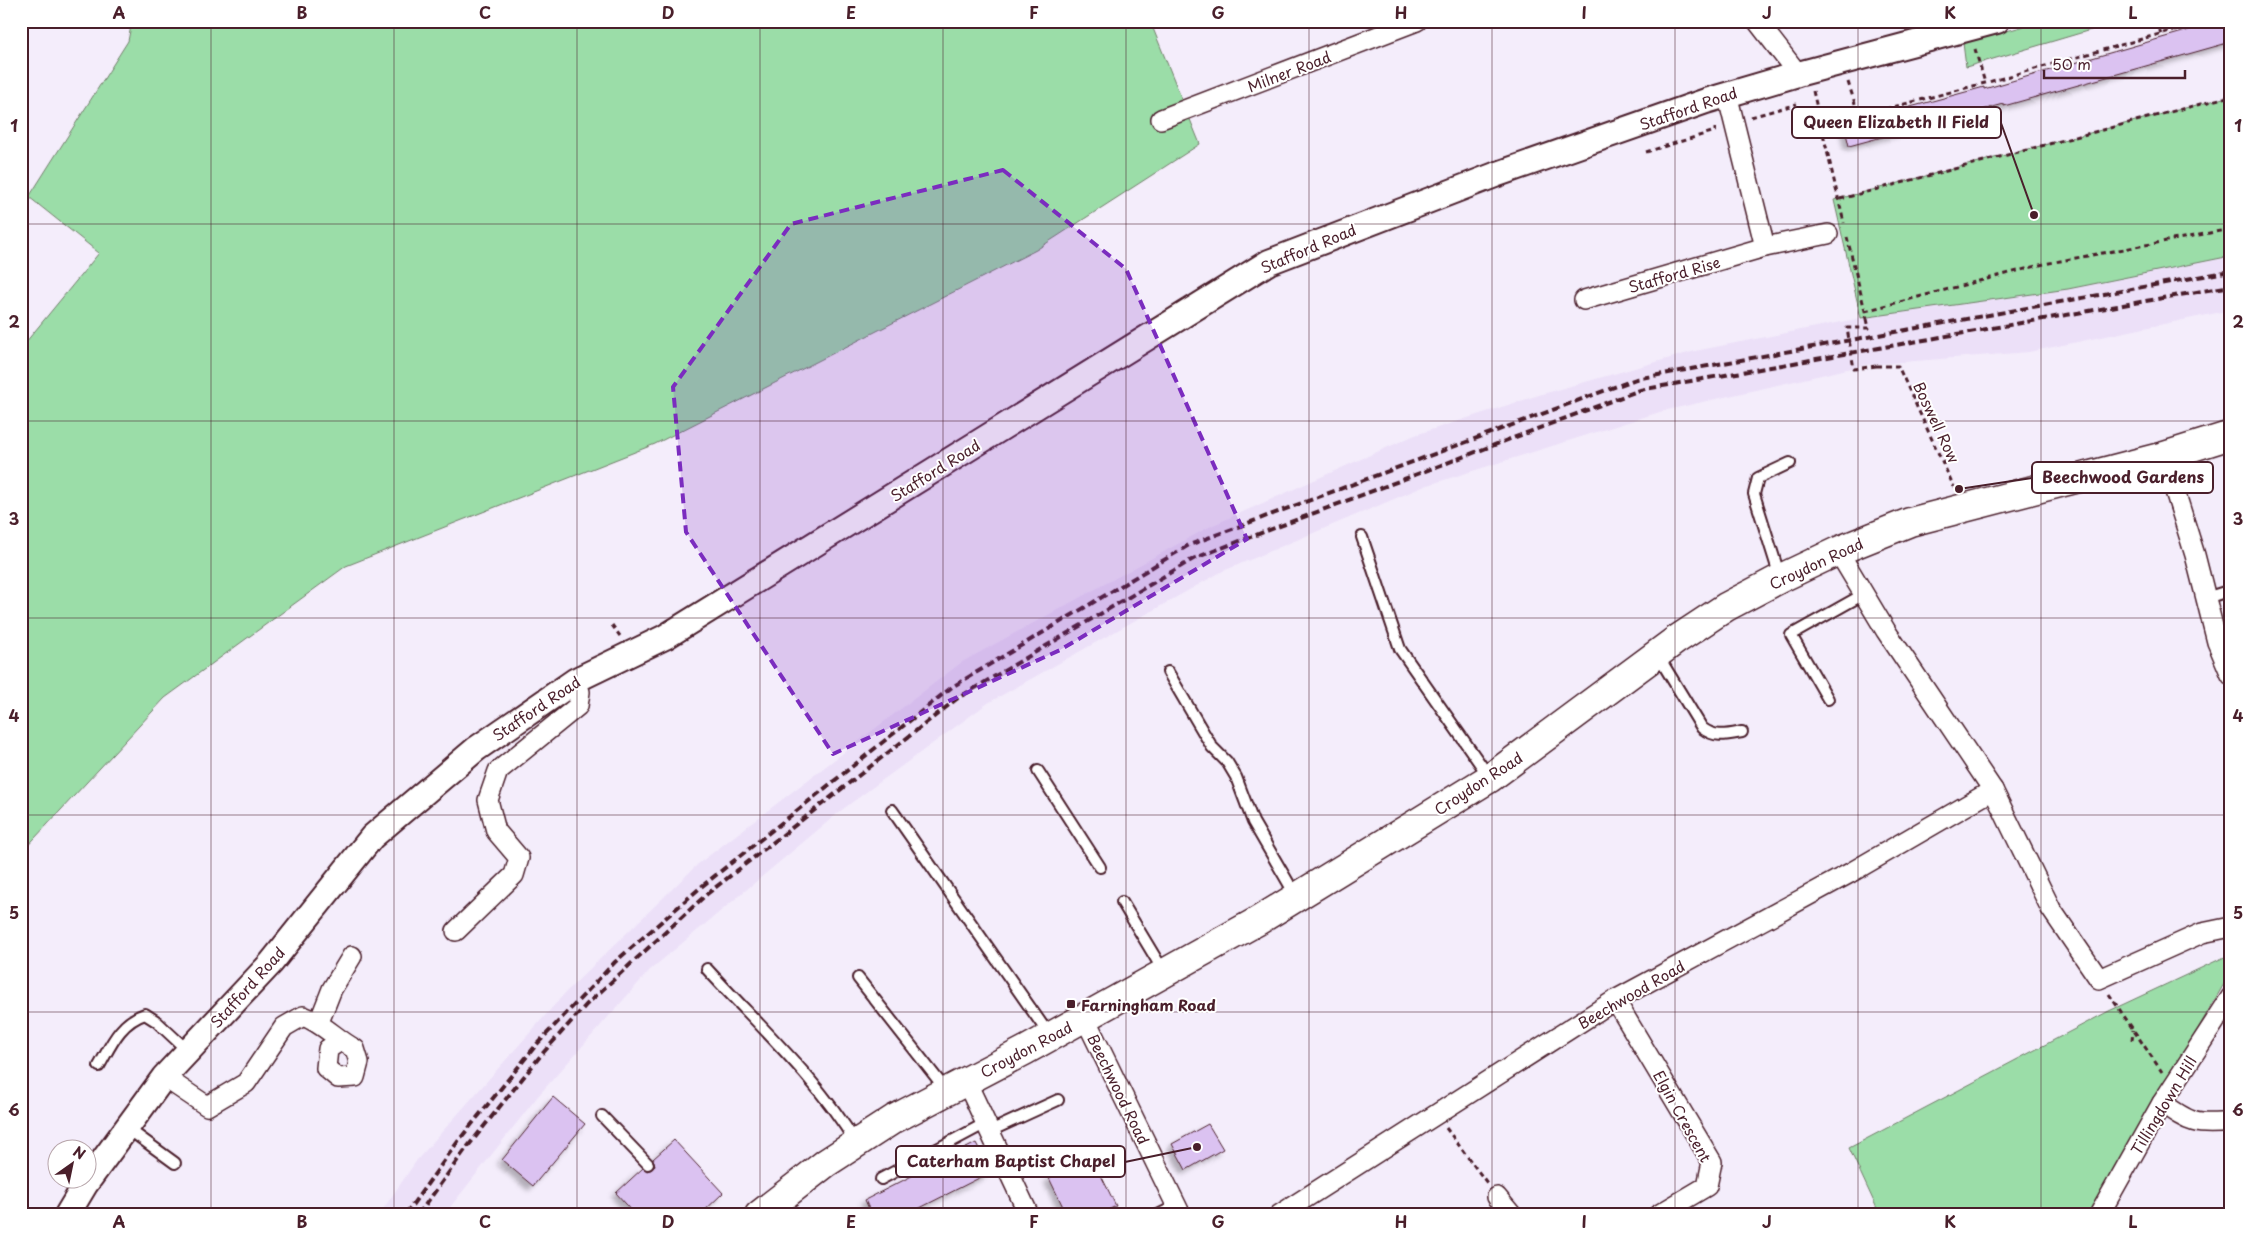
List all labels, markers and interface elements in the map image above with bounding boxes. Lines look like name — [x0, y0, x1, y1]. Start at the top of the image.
text: A — [113, 0, 126, 24]
text: B — [297, 0, 308, 24]
text: C — [479, 0, 491, 24]
text: D — [662, 0, 674, 24]
text: E — [846, 0, 856, 24]
text: F — [1029, 0, 1039, 24]
text: G — [1211, 0, 1225, 24]
text: H — [1395, 0, 1407, 24]
text: I — [1581, 0, 1587, 24]
text: J — [1762, 0, 1772, 24]
text: K — [1944, 0, 1956, 24]
text: L — [2128, 0, 2138, 24]
street label: Milner Road — [1244, 44, 1334, 97]
scale bar — [2044, 48, 2186, 80]
text: 50 m — [2052, 52, 2091, 75]
street label: Stafford Road — [1636, 80, 1740, 136]
callout: Queen Elizabeth II Field — [1792, 107, 2001, 138]
text: Queen Elizabeth II Field — [1803, 109, 1989, 133]
text: 1 — [10, 113, 18, 137]
text: 1 — [2234, 113, 2242, 137]
street label: Stafford Road — [1256, 217, 1360, 279]
street label: Stafford Rise — [1625, 250, 1723, 298]
text: 2 — [8, 309, 20, 333]
text: 2 — [2232, 309, 2244, 333]
street label: Boswell Row — [1908, 378, 1966, 467]
street label: Stafford Road — [886, 433, 984, 507]
callout: Beechwood Gardens — [2032, 462, 2213, 493]
text: Beechwood Gardens — [2042, 464, 2204, 488]
text: 3 — [9, 506, 19, 530]
text: 3 — [2233, 506, 2243, 530]
street label: Croydon Road — [1765, 531, 1867, 595]
street label: Stafford Road — [487, 670, 585, 746]
text: 4 — [9, 703, 20, 727]
text: 4 — [2233, 703, 2244, 727]
street label: Croydon Road — [1429, 746, 1527, 820]
text: 5 — [9, 900, 19, 924]
text: 5 — [2233, 900, 2243, 924]
street label: Stafford Road — [204, 941, 290, 1033]
street label: Beechwood Road — [1573, 954, 1689, 1034]
place label: Farningham Road — [1081, 993, 1216, 1016]
marker: Farningham Road — [1065, 998, 1077, 1010]
street label: Croydon Road — [976, 1015, 1076, 1083]
street label: Beechwood Road — [1082, 1030, 1156, 1148]
street label: Tillingdown Hill — [2124, 1051, 2202, 1159]
street label: Elgin Crescent — [1648, 1066, 1718, 1166]
text: 6 — [8, 1097, 20, 1121]
text: 6 — [2232, 1097, 2244, 1121]
north arrow — [48, 1138, 98, 1188]
text: N — [69, 1141, 90, 1165]
callout: Caterham Baptist Chapel — [896, 1146, 1125, 1177]
text: Caterham Baptist Chapel — [907, 1148, 1115, 1172]
text: A — [113, 1209, 126, 1233]
text: B — [297, 1209, 308, 1233]
text: C — [479, 1209, 491, 1233]
text: D — [662, 1209, 674, 1233]
text: E — [846, 1209, 856, 1233]
text: F — [1029, 1209, 1039, 1233]
text: G — [1211, 1209, 1225, 1233]
text: H — [1395, 1209, 1407, 1233]
text: I — [1581, 1209, 1587, 1233]
text: J — [1762, 1209, 1772, 1233]
text: K — [1944, 1209, 1956, 1233]
text: L — [2128, 1209, 2138, 1233]

